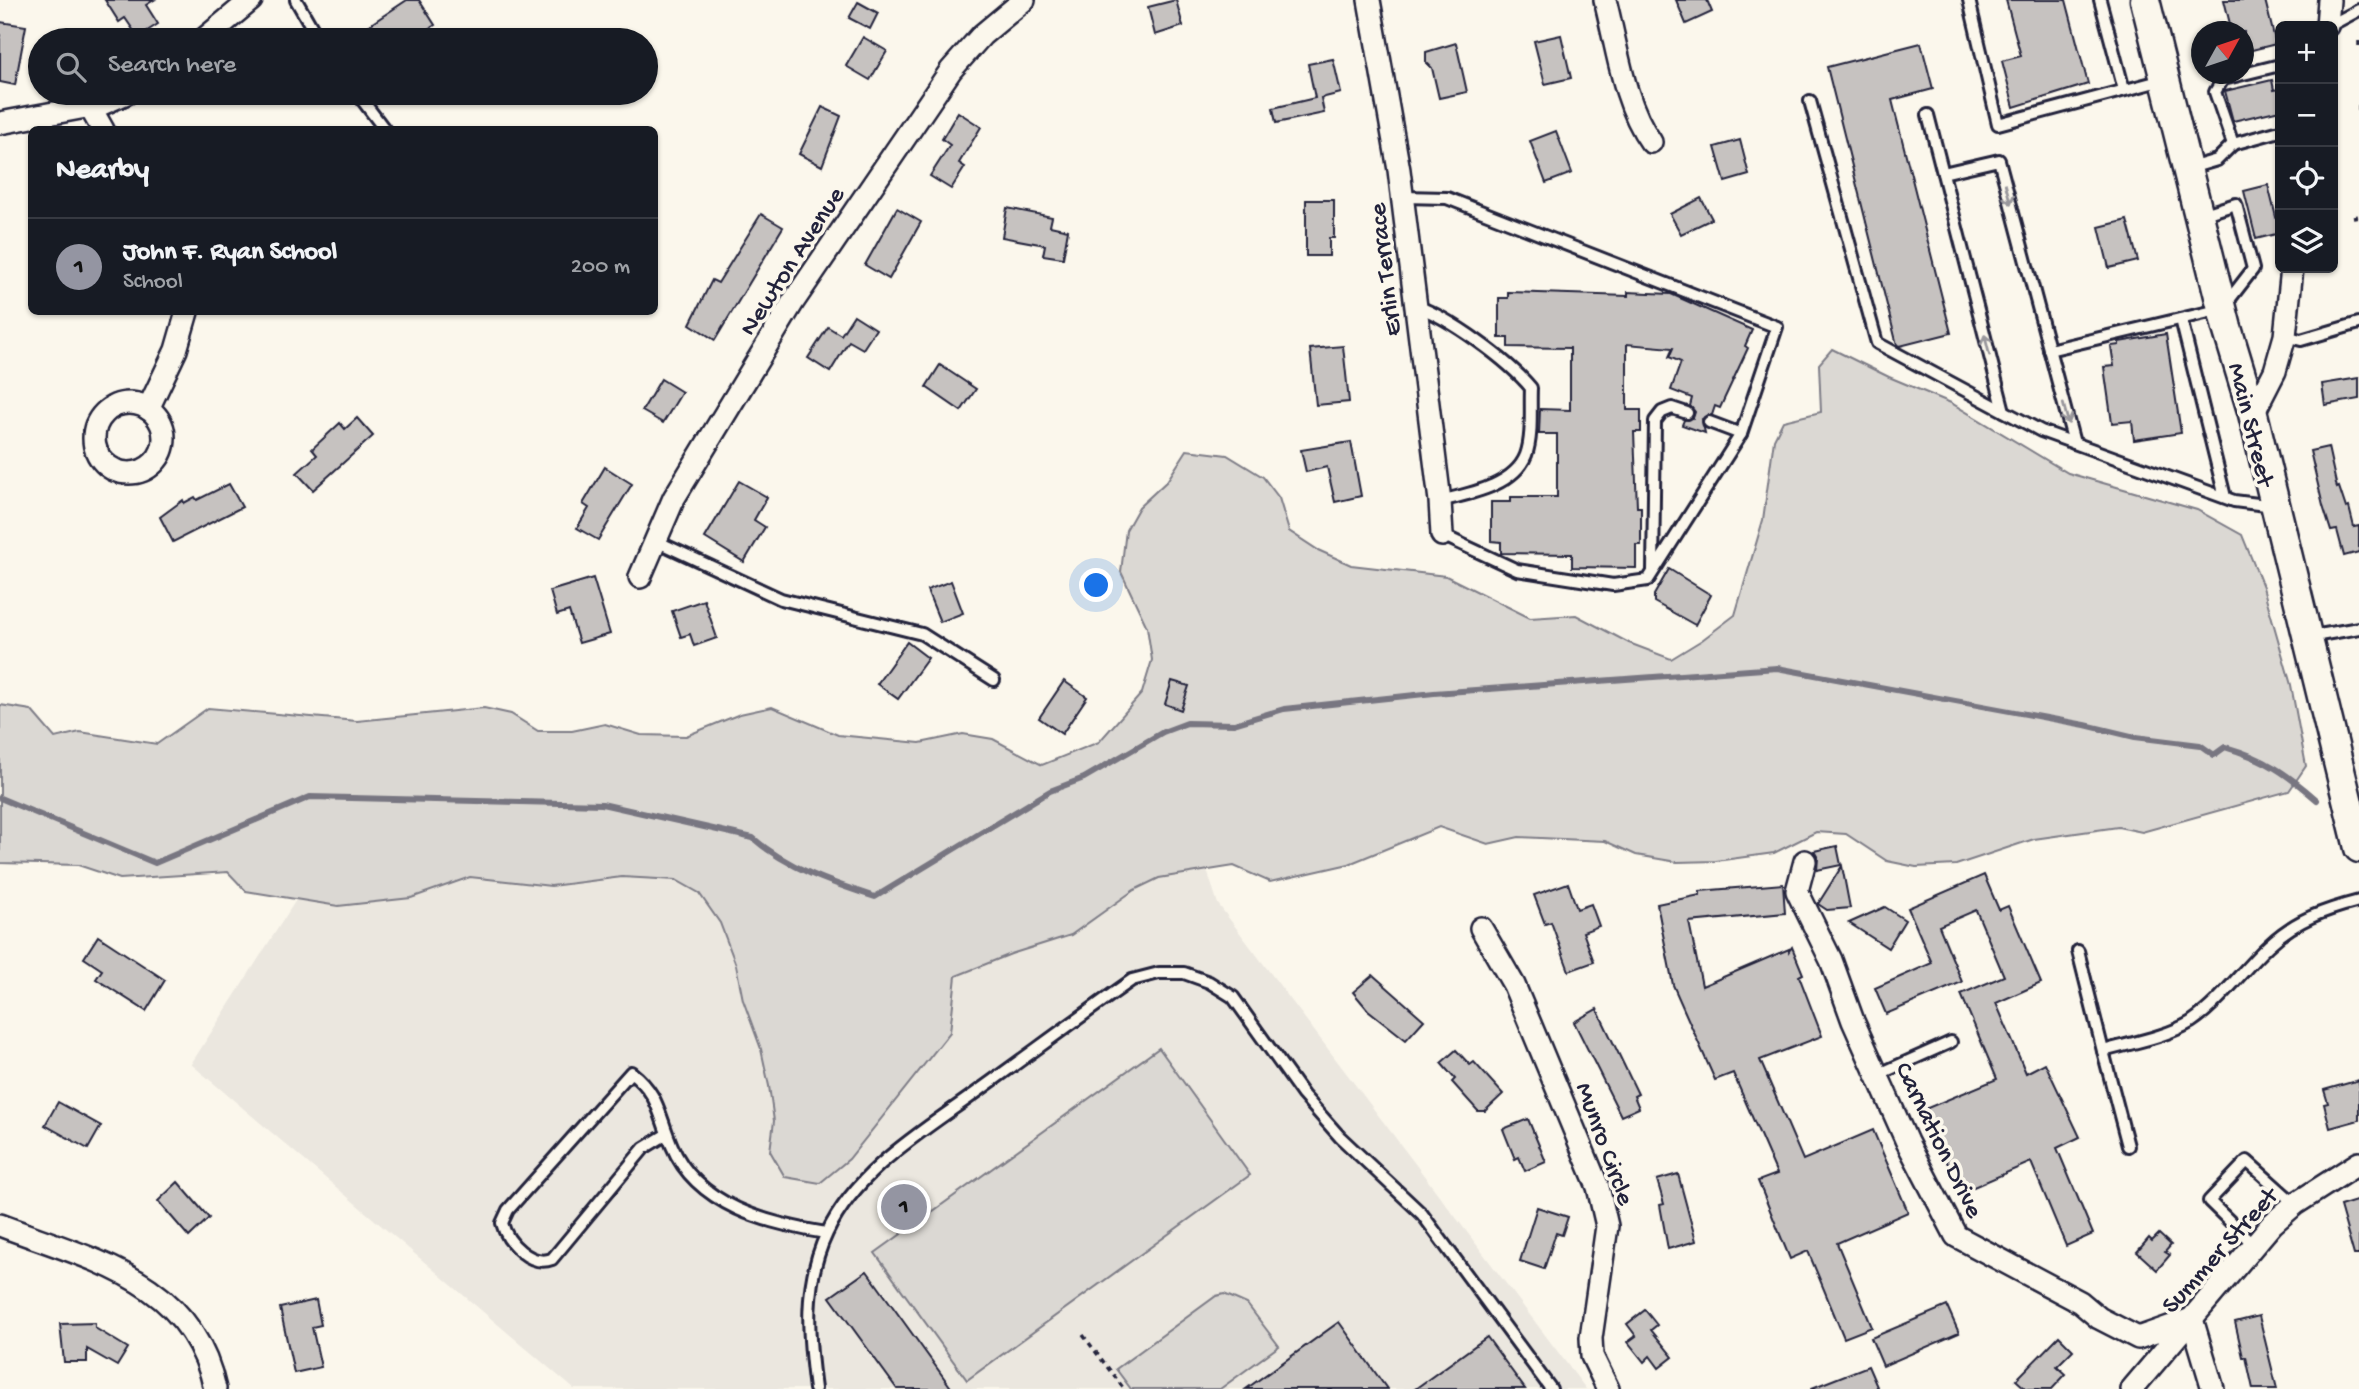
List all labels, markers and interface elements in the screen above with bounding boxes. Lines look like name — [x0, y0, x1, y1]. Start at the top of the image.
north arrow — [2191, 21, 2254, 84]
map controls — [2275, 21, 2338, 273]
button: + — [2275, 21, 2338, 84]
search box — [28, 28, 658, 105]
icon: search — [52, 48, 90, 86]
text: Search here — [108, 51, 236, 82]
button: − — [2275, 84, 2338, 147]
button: locate — [2275, 147, 2338, 210]
text: Nearby — [56, 154, 149, 189]
street label: Newton Avenue — [734, 182, 854, 343]
one-way arrow — [2002, 182, 2015, 205]
street label: Erlin Terrace — [1364, 201, 1411, 338]
button: layers — [2275, 210, 2338, 273]
text: John F. Ryan School — [123, 238, 337, 269]
text: 1 — [74, 254, 84, 281]
text: 200 m — [571, 254, 630, 281]
text: School — [123, 269, 183, 296]
one-way arrow — [1980, 334, 1993, 357]
street label: Main Street — [2218, 360, 2279, 492]
one-way arrow — [2061, 403, 2074, 425]
your location — [1079, 568, 1113, 602]
street label: Carnation Drive — [1886, 1058, 1988, 1224]
street label: Munro Circle — [1566, 1079, 1639, 1211]
pin: 1 — [881, 1181, 927, 1233]
street label: Summer Street — [2157, 1181, 2288, 1322]

